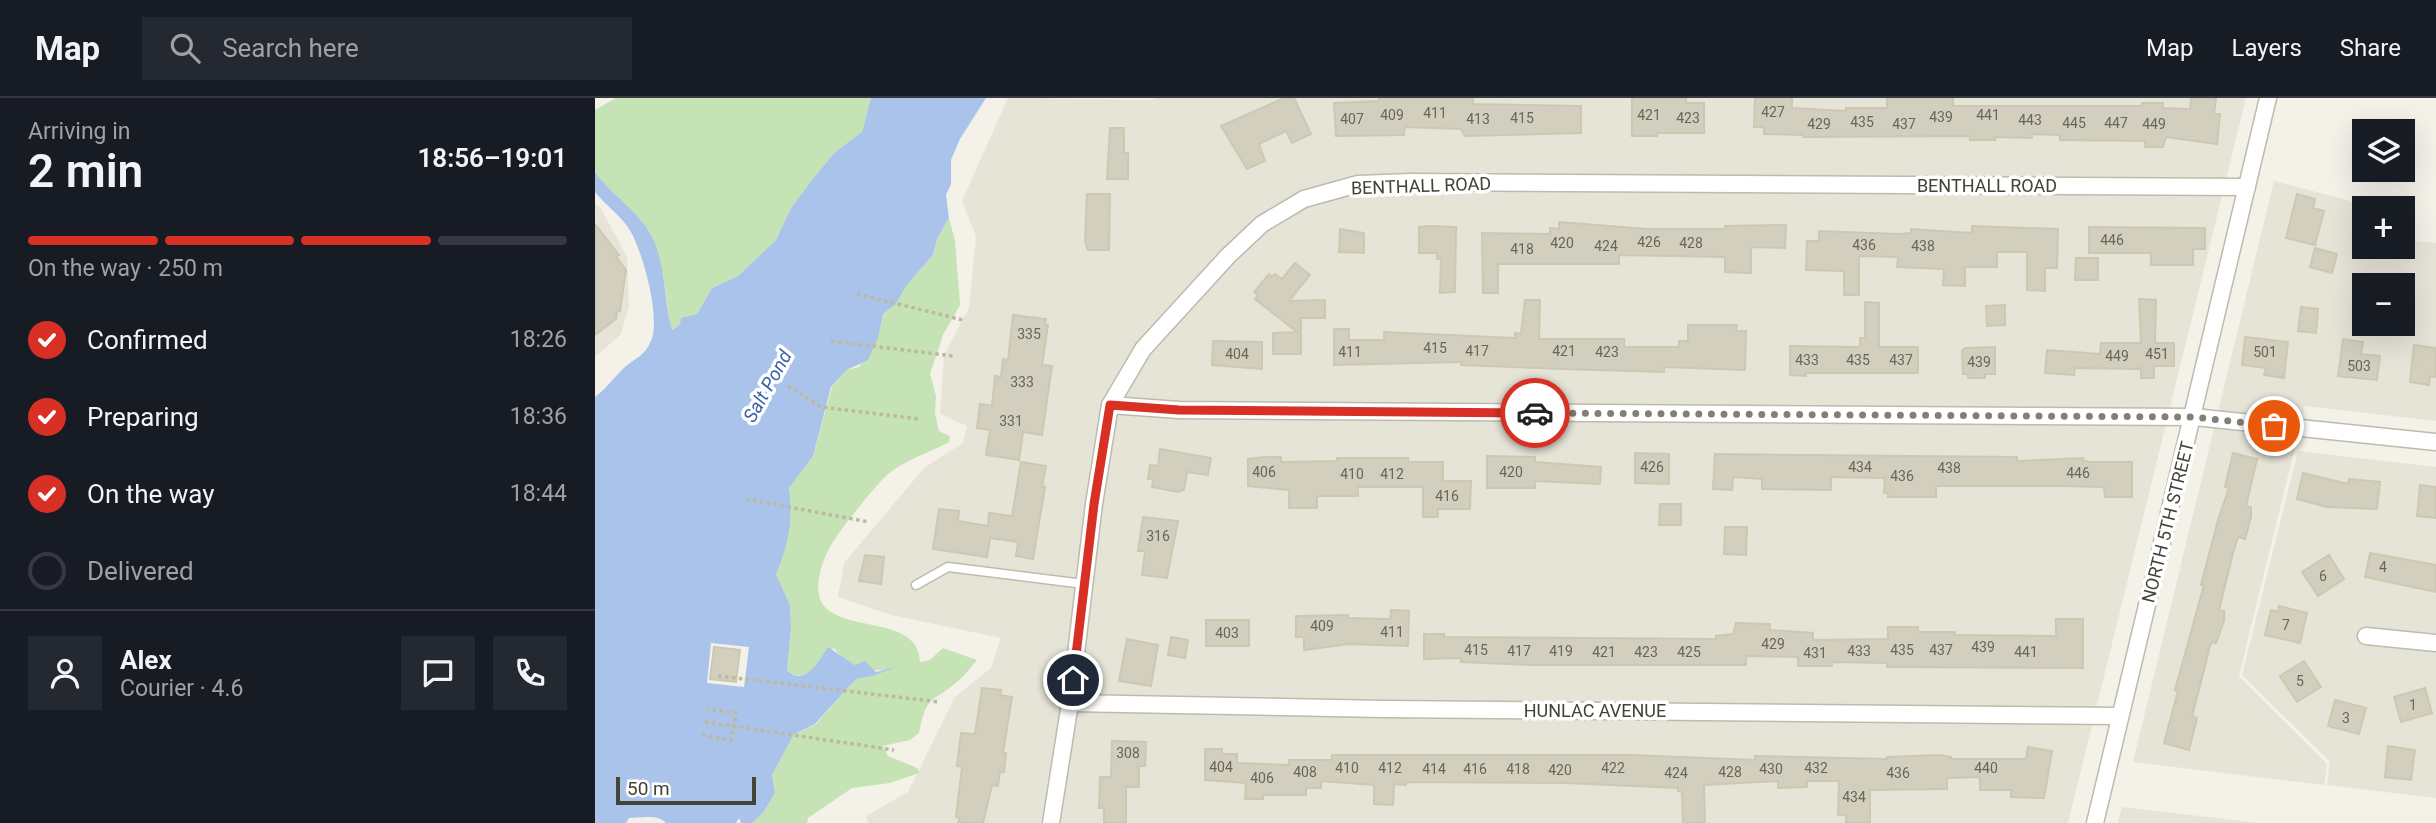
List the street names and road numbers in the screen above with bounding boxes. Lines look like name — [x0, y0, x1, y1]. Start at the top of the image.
street label: BENTHALL ROAD — [1351, 173, 1491, 198]
street label: BENTHALL ROAD — [1917, 175, 2057, 196]
street label: NORTH 5TH STREET — [2137, 439, 2198, 605]
street label: HUNLAC AVENUE — [1524, 700, 1666, 721]

